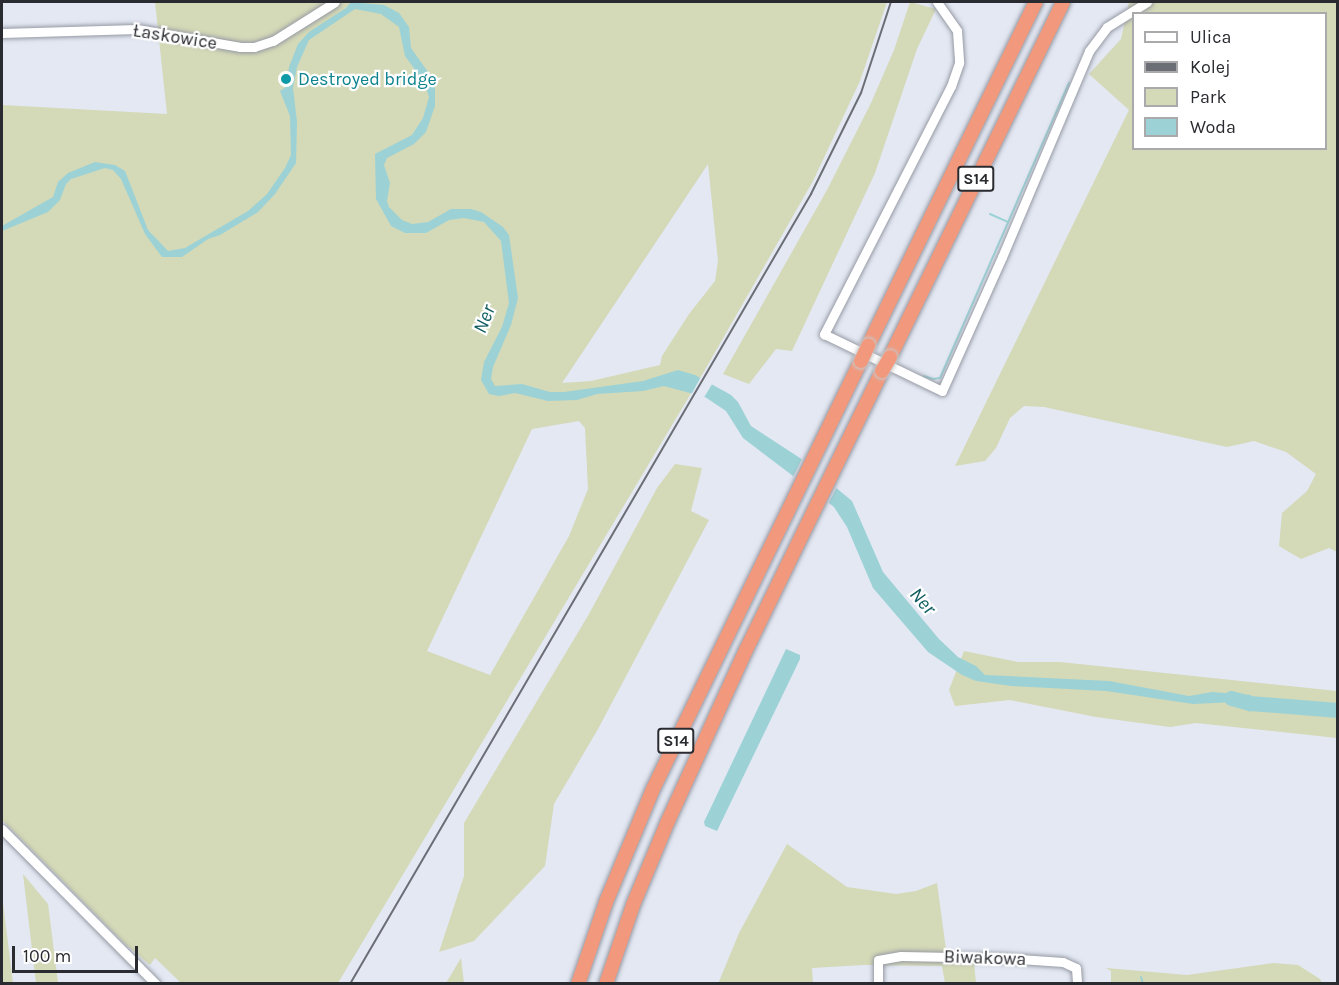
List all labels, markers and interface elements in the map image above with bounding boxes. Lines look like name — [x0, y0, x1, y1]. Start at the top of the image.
legend — [1132, 12, 1327, 150]
street label: Łaskowice — [131, 20, 219, 54]
text: Ulica — [1190, 26, 1231, 48]
text: Kolej — [1190, 56, 1231, 78]
place label: Destroyed bridge — [298, 68, 437, 90]
marker: Destroyed bridge — [279, 72, 293, 86]
text: Park — [1190, 86, 1227, 108]
text: Woda — [1190, 116, 1236, 138]
road number: S14 — [956, 166, 996, 192]
water label: Ner — [468, 301, 500, 337]
water label: Ner — [905, 582, 941, 620]
road number: S14 — [656, 728, 696, 754]
scale bar — [15, 934, 141, 972]
text: 100 m — [23, 945, 71, 967]
street label: Biwakowa — [943, 946, 1027, 970]

